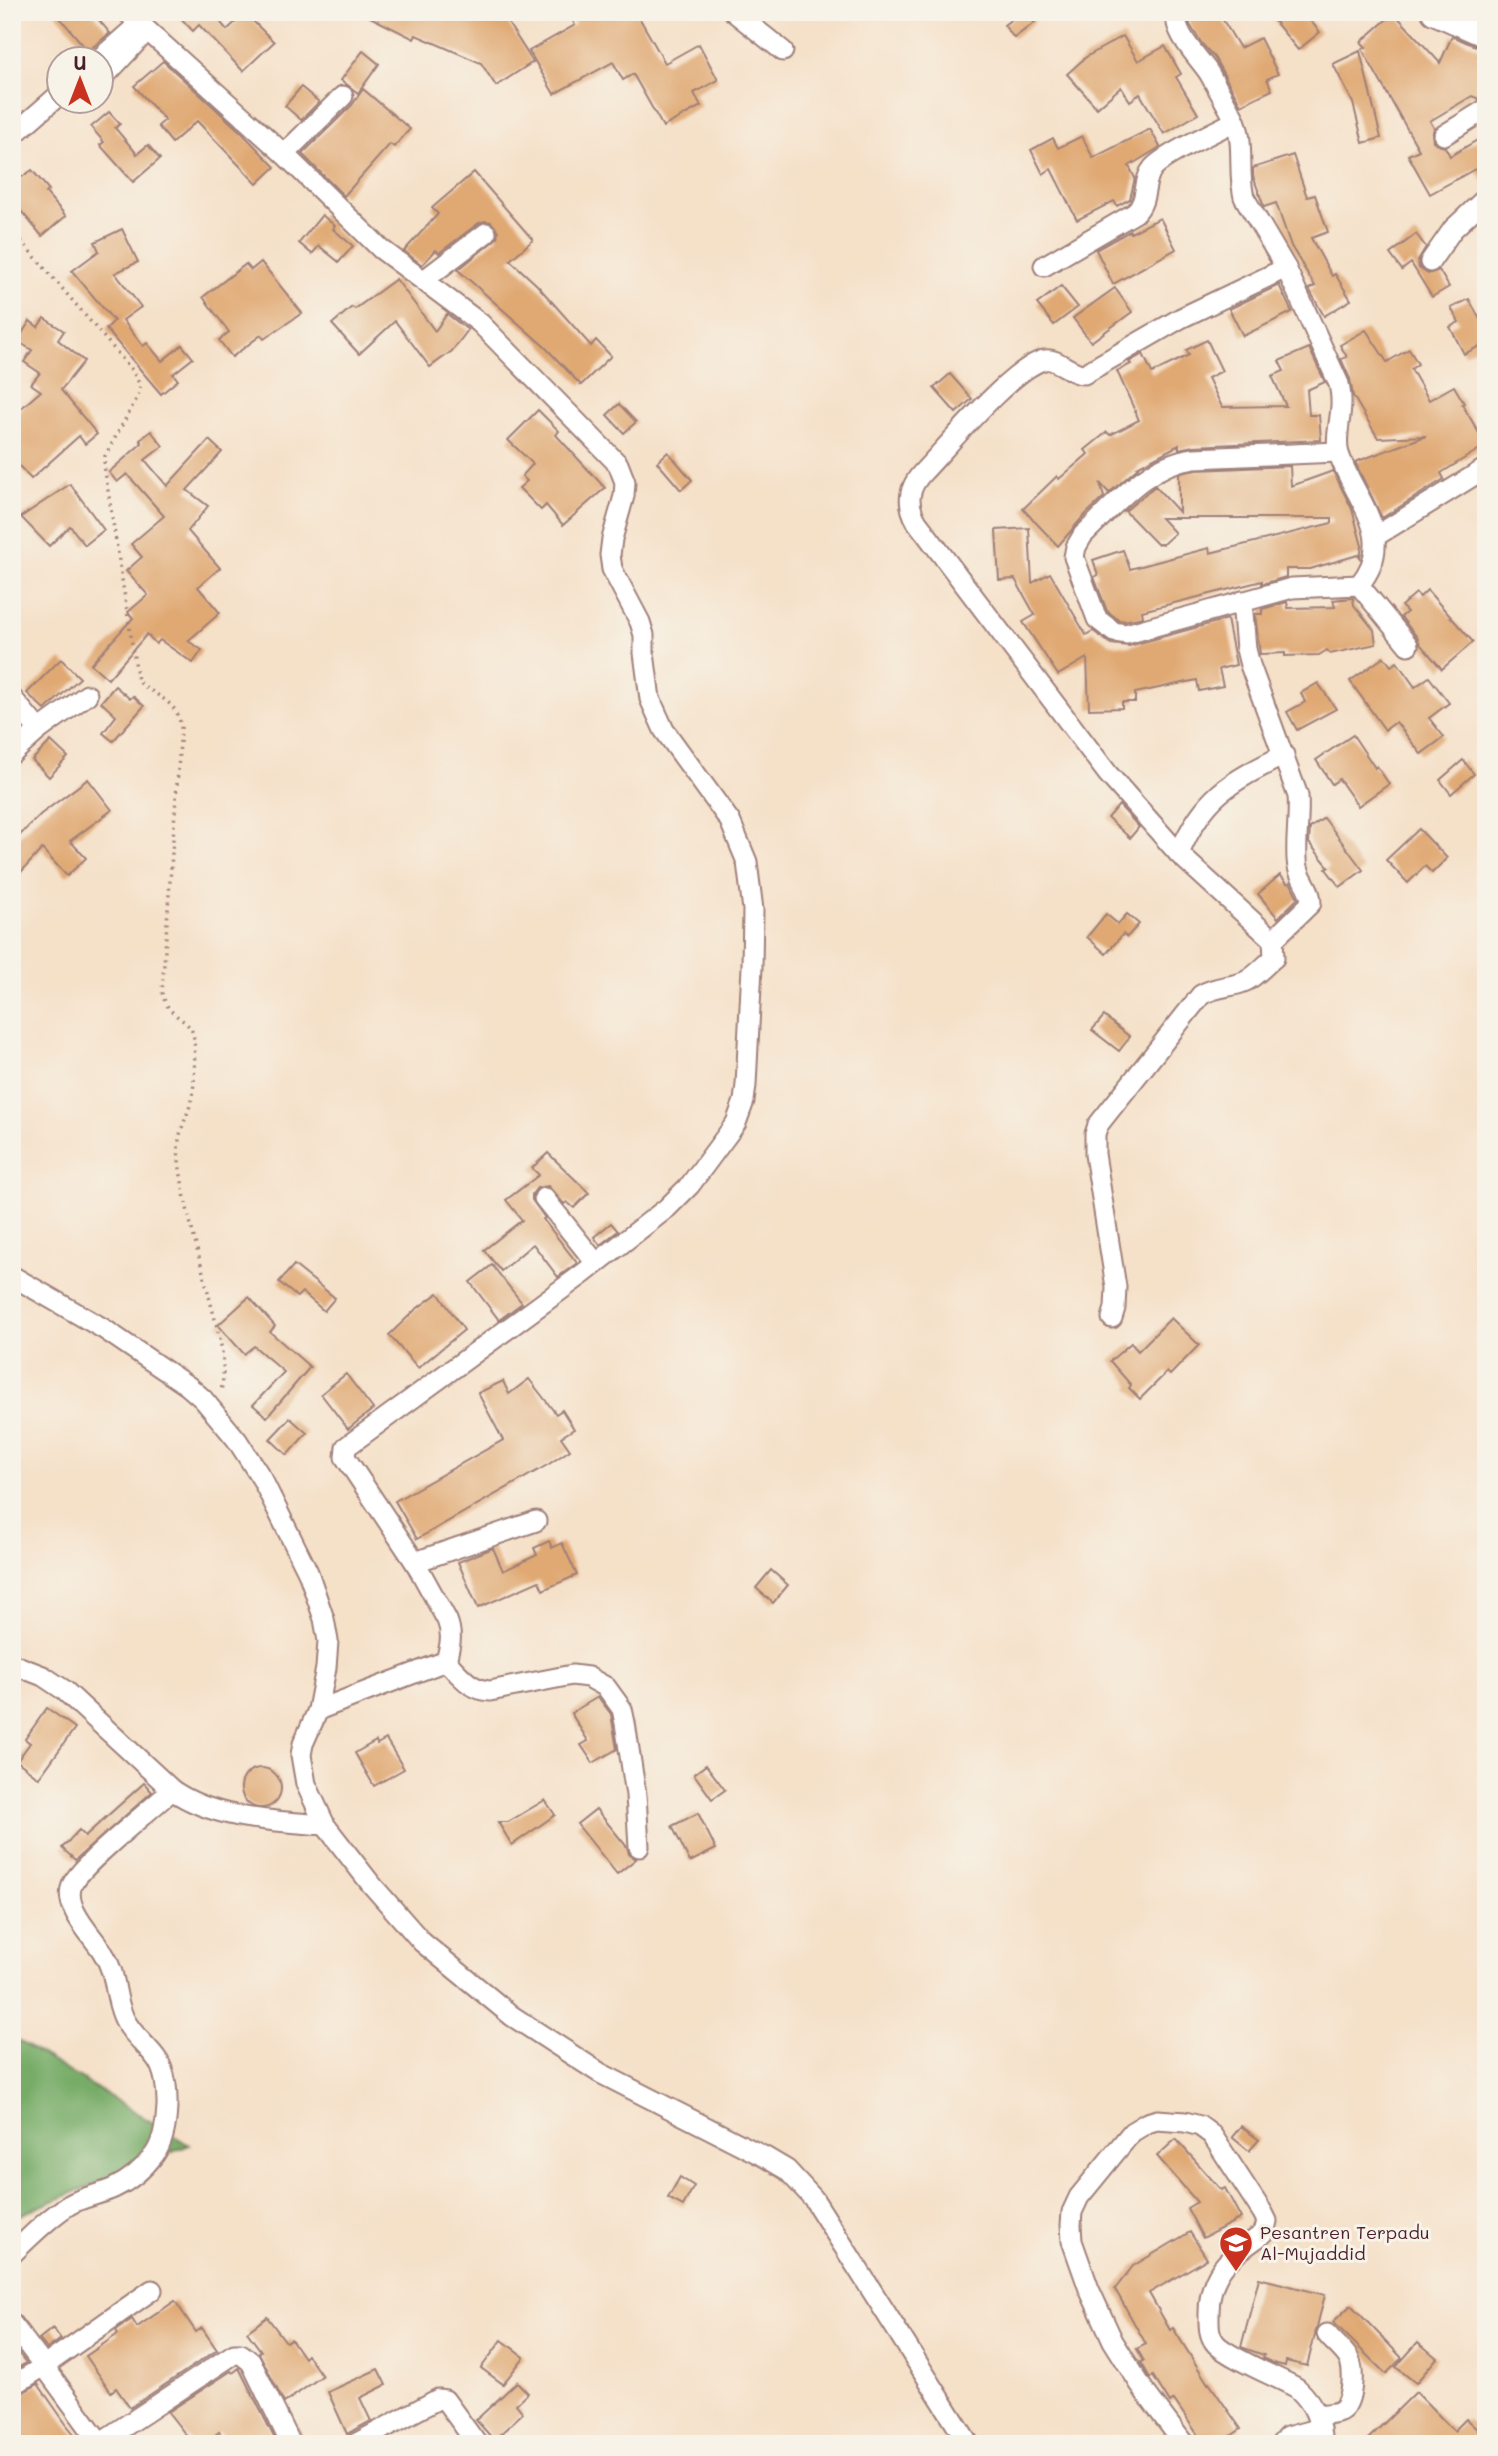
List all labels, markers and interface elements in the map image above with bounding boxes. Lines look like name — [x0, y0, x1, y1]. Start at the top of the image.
north arrow — [46, 46, 116, 116]
text: U — [73, 50, 87, 75]
place label: Pesantren Terpadu Al-Mujaddid — [1260, 2220, 1430, 2265]
school or university icon: Pesantren Terpadu Al-Mujaddid — [1217, 2224, 1255, 2273]

